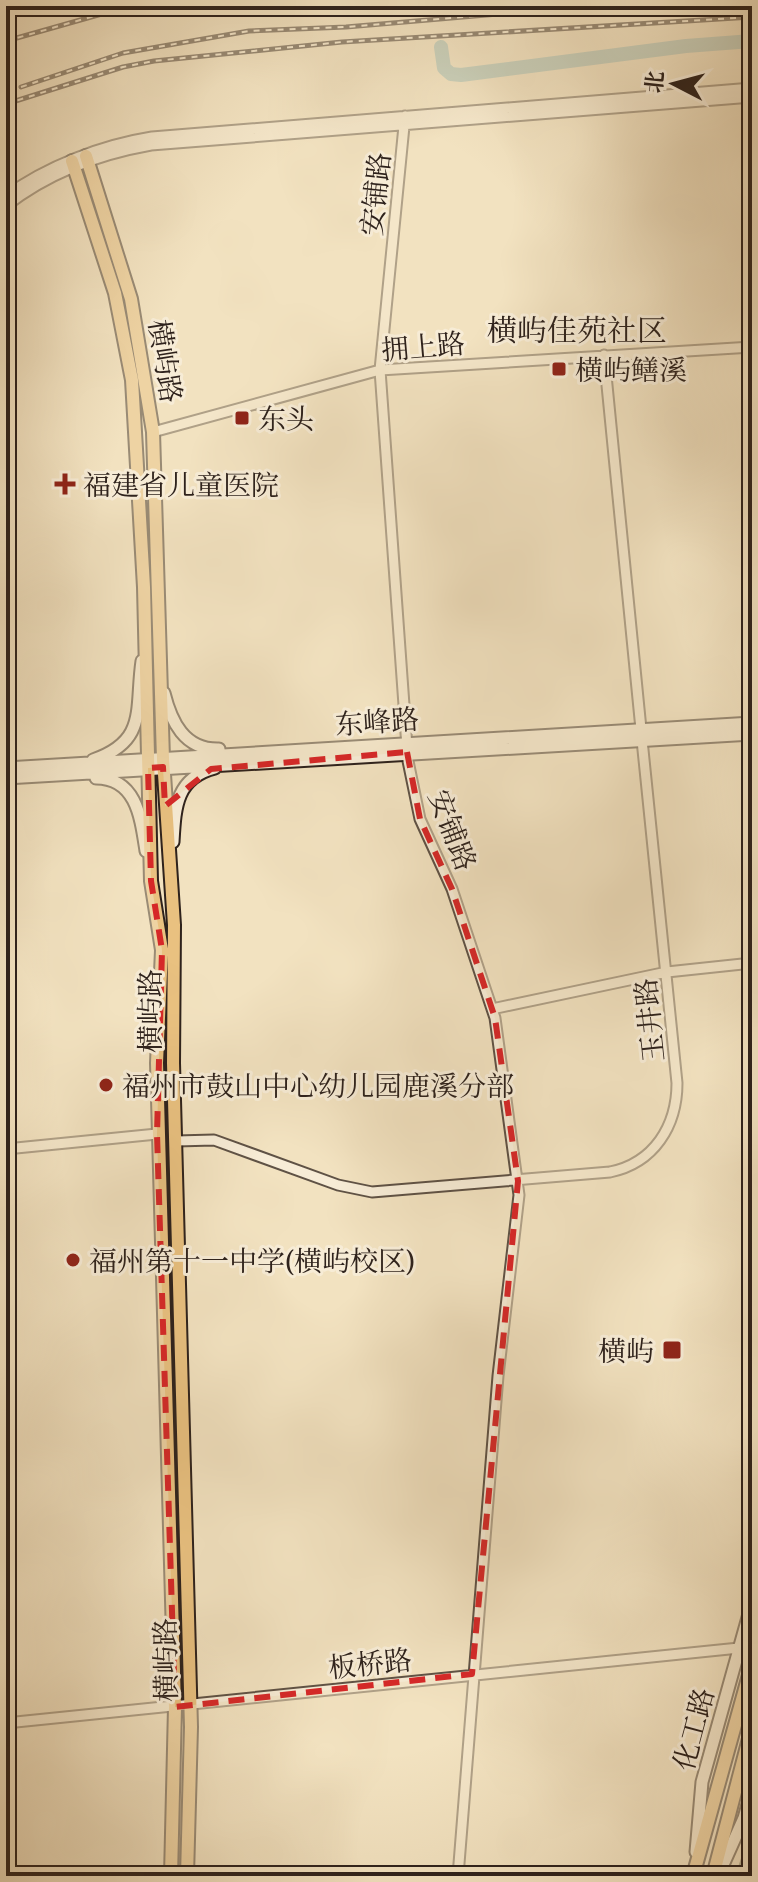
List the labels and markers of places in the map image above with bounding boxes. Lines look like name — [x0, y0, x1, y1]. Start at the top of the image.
place label: 横屿鳝溪 — [575, 349, 687, 390]
marker: 横屿鳝溪 — [550, 360, 568, 378]
place label: 东头 — [258, 398, 314, 439]
marker: 东头 — [233, 409, 251, 427]
place label: 福建省儿童医院 — [83, 464, 279, 505]
marker: 福建省儿童医院 — [54, 473, 76, 495]
place label: 福州市鼓山中心幼儿园鹿溪分部 — [122, 1065, 514, 1106]
marker: 福州市鼓山中心幼儿园鹿溪分部 — [97, 1076, 115, 1094]
place label: 福州第十一中学(横屿校区) — [89, 1240, 415, 1281]
marker: 福州第十一中学(横屿校区) — [64, 1251, 82, 1269]
place label: 横屿 — [598, 1330, 654, 1371]
marker: 横屿 — [661, 1339, 683, 1361]

